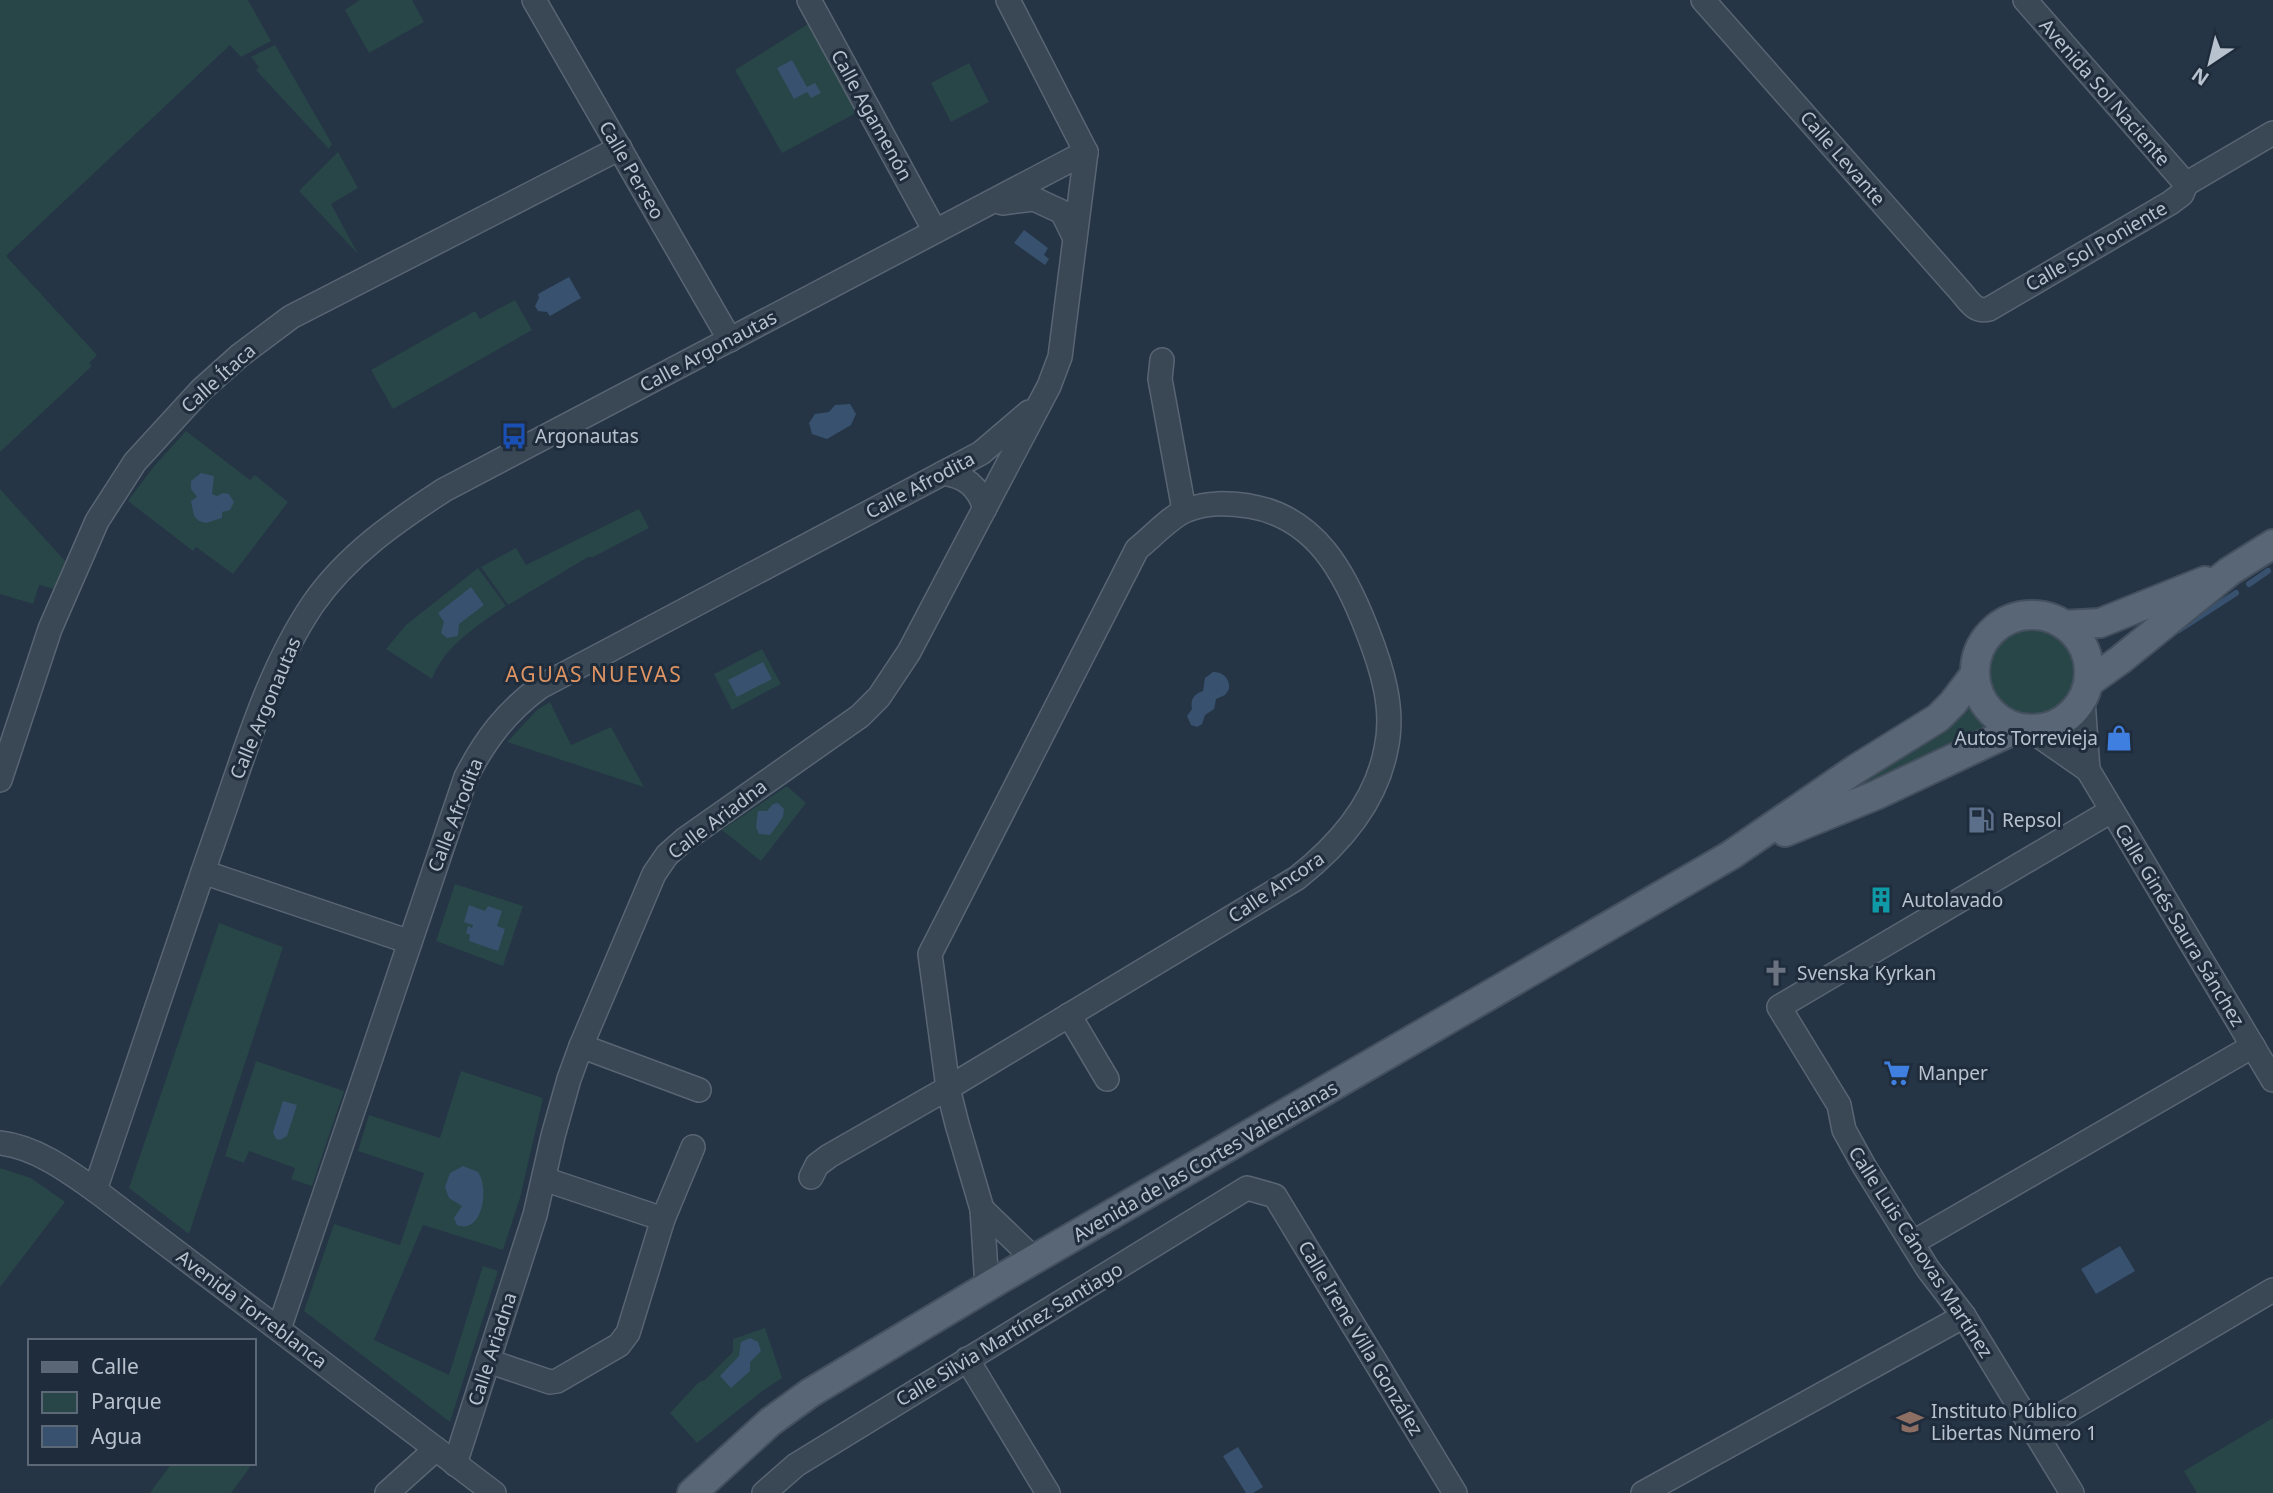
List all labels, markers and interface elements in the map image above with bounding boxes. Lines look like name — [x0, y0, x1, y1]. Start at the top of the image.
street label: Avenida Sol Naciente — [2034, 13, 2176, 171]
north arrow — [2175, 28, 2245, 98]
street label: Calle Agamenón — [825, 45, 919, 185]
text: N — [2186, 62, 2214, 92]
street label: Calle Levante — [1794, 105, 1892, 211]
street label: Calle Perseo — [593, 116, 671, 224]
street label: Calle Sol Poniente — [2020, 195, 2172, 297]
street label: Calle Argonautas — [635, 304, 781, 398]
street label: Calle Ítaca — [175, 338, 261, 418]
bus stop icon: Argonautas — [499, 421, 529, 451]
place label: Argonautas — [535, 423, 639, 449]
street label: Calle Afrodita — [861, 445, 979, 525]
street label: Calle Argonautas — [223, 633, 307, 783]
district label: AGUAS NUEVAS — [505, 660, 683, 688]
shop icon: Autos Torrevieja — [2104, 723, 2134, 753]
place label: Autos Torrevieja — [1955, 725, 2098, 751]
street label: Calle Afrodita — [421, 754, 489, 876]
street label: Calle Ariadna — [662, 773, 772, 865]
fuel station icon: Repsol — [1966, 805, 1996, 835]
place label: Repsol — [2002, 807, 2062, 833]
street label: Calle Ginés Saura Sánchez — [2109, 819, 2251, 1031]
street label: Calle Ancora — [1223, 845, 1329, 929]
building icon: Autolavado — [1866, 885, 1896, 915]
place label: Autolavado — [1902, 887, 2003, 913]
church icon: Svenska Kyrkan — [1761, 958, 1791, 988]
place label: Svenska Kyrkan — [1797, 960, 1936, 986]
supermarket icon: Manper — [1882, 1058, 1912, 1088]
place label: Manper — [1918, 1060, 1988, 1086]
street label: Avenida de las Cortes Valencianas — [1068, 1074, 1342, 1248]
street label: Calle Luis Cánovas Martínez — [1843, 1141, 1999, 1363]
street label: Calle Irene Villa González — [1292, 1236, 1430, 1440]
street label: Avenida Torreblanca — [172, 1244, 332, 1374]
street label: Calle Silvia Martínez Santiago — [891, 1256, 1127, 1412]
street label: Calle Ariadna — [461, 1289, 523, 1409]
legend — [28, 1339, 256, 1465]
text: Calle — [91, 1352, 139, 1380]
text: Parque — [91, 1387, 161, 1415]
place label: Instituto Público Libertas Número 1 — [1931, 1398, 2097, 1446]
school or university icon: Instituto Público Libertas Número 1 — [1895, 1407, 1925, 1437]
text: Agua — [91, 1422, 142, 1450]

